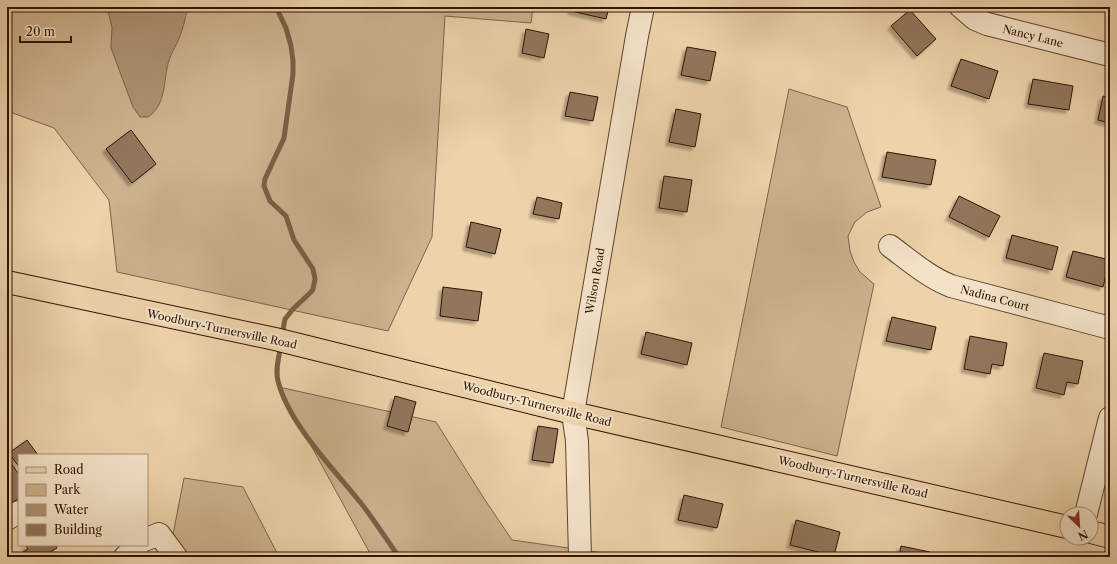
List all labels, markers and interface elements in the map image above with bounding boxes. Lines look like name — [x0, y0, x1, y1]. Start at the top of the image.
scale bar — [20, 18, 71, 44]
street label: Nancy Lane — [1001, 22, 1065, 50]
text: 20 m — [26, 24, 55, 39]
street label: Wilson Road — [582, 246, 608, 316]
street label: Nadina Court — [959, 282, 1031, 314]
street label: Woodbury-Turnersville Road — [145, 306, 299, 352]
street label: Woodbury-Turnersville Road — [460, 378, 613, 429]
street label: Woodbury-Turnersville Road — [776, 453, 929, 501]
legend — [18, 454, 148, 546]
text: Road — [54, 462, 84, 477]
text: Park — [54, 482, 81, 497]
text: Water — [53, 502, 88, 517]
north arrow — [1059, 506, 1099, 546]
text: Building — [54, 522, 102, 537]
text: N — [1076, 527, 1091, 544]

